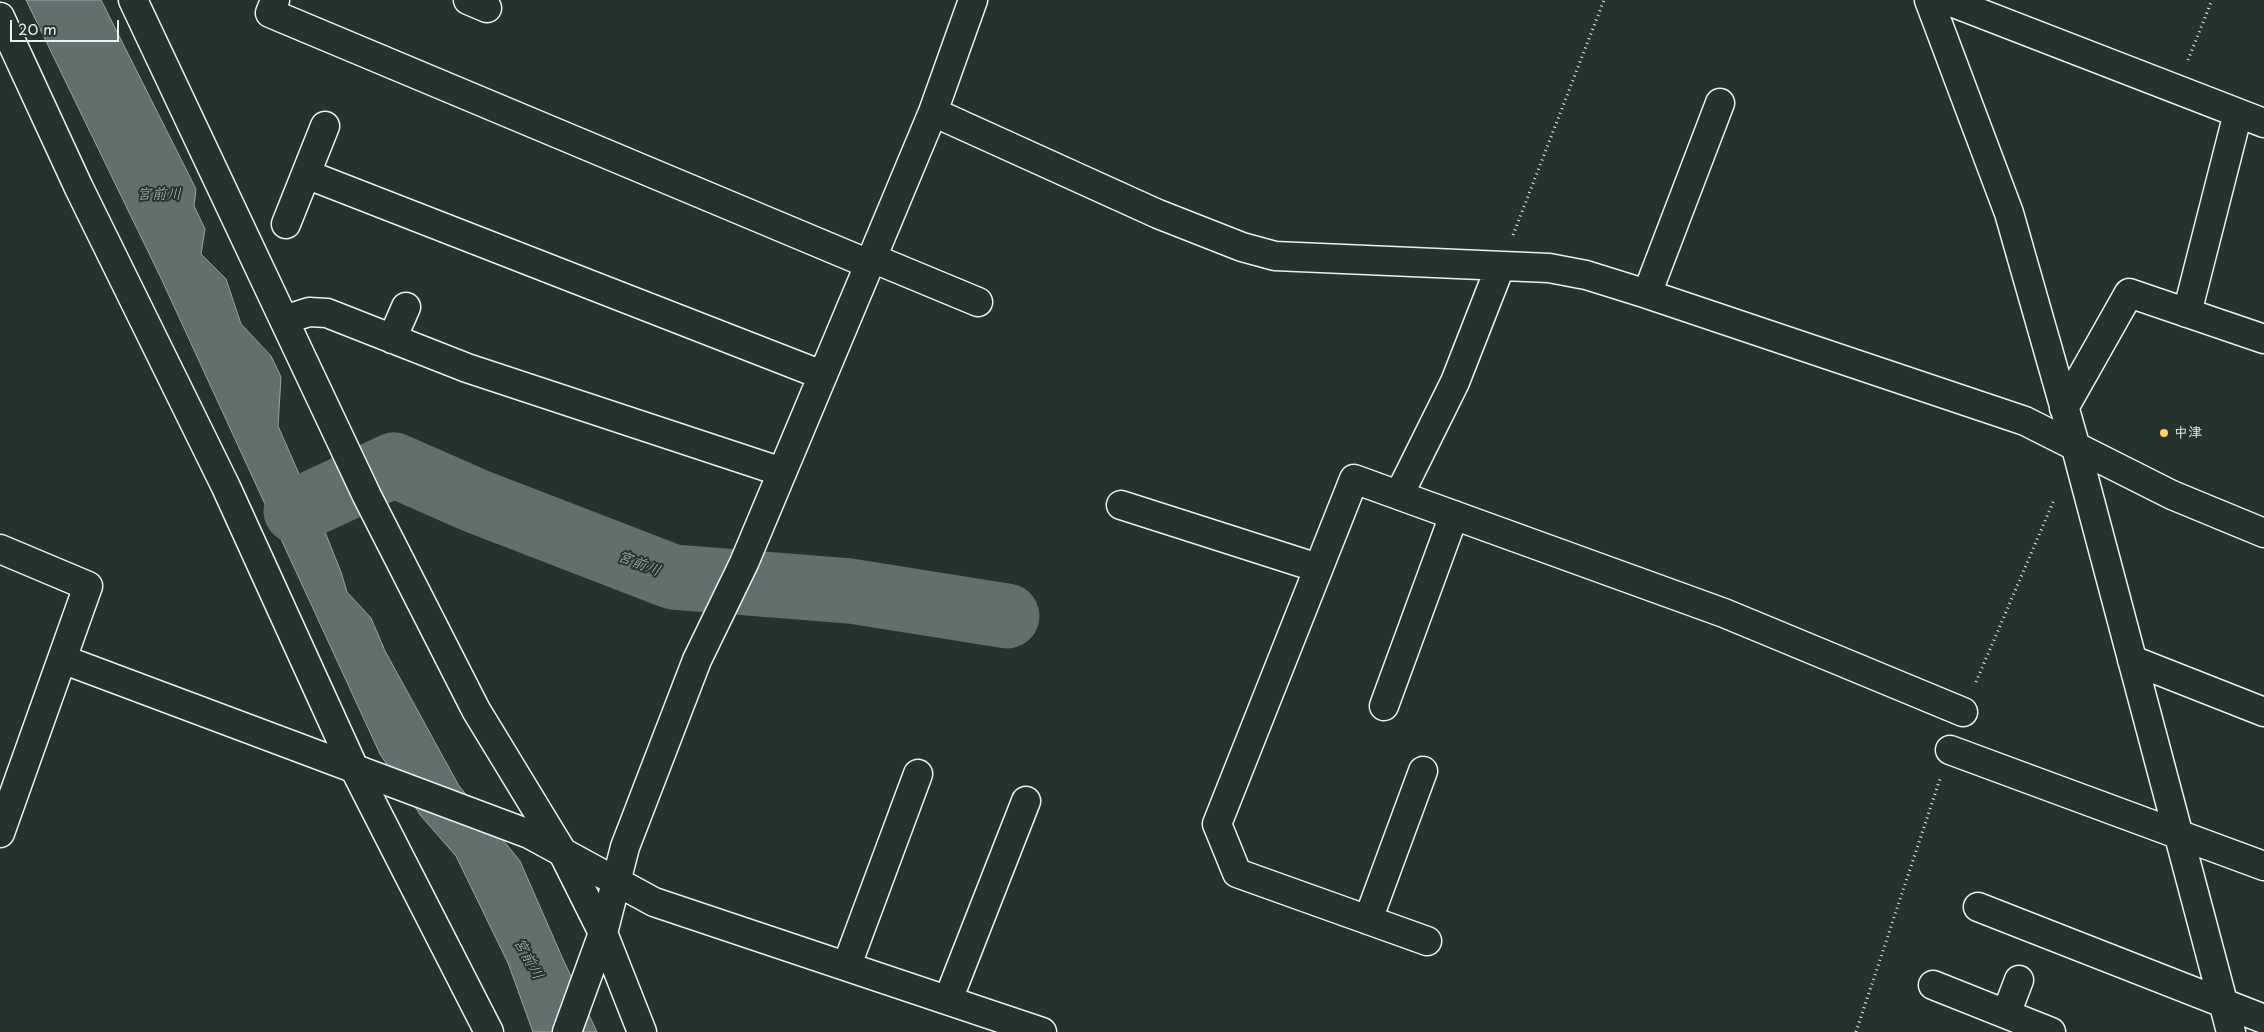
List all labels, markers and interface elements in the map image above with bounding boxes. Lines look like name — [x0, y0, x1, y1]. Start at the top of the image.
scale bar — [12, 10, 121, 42]
text: 20 m — [18, 17, 57, 40]
water label: 宮前川 — [137, 186, 181, 204]
place label: 中津 — [2174, 425, 2202, 441]
marker: 中津 — [2158, 427, 2170, 439]
water label: 宮前川 — [615, 548, 663, 580]
water label: 宮前川 — [509, 935, 547, 983]

